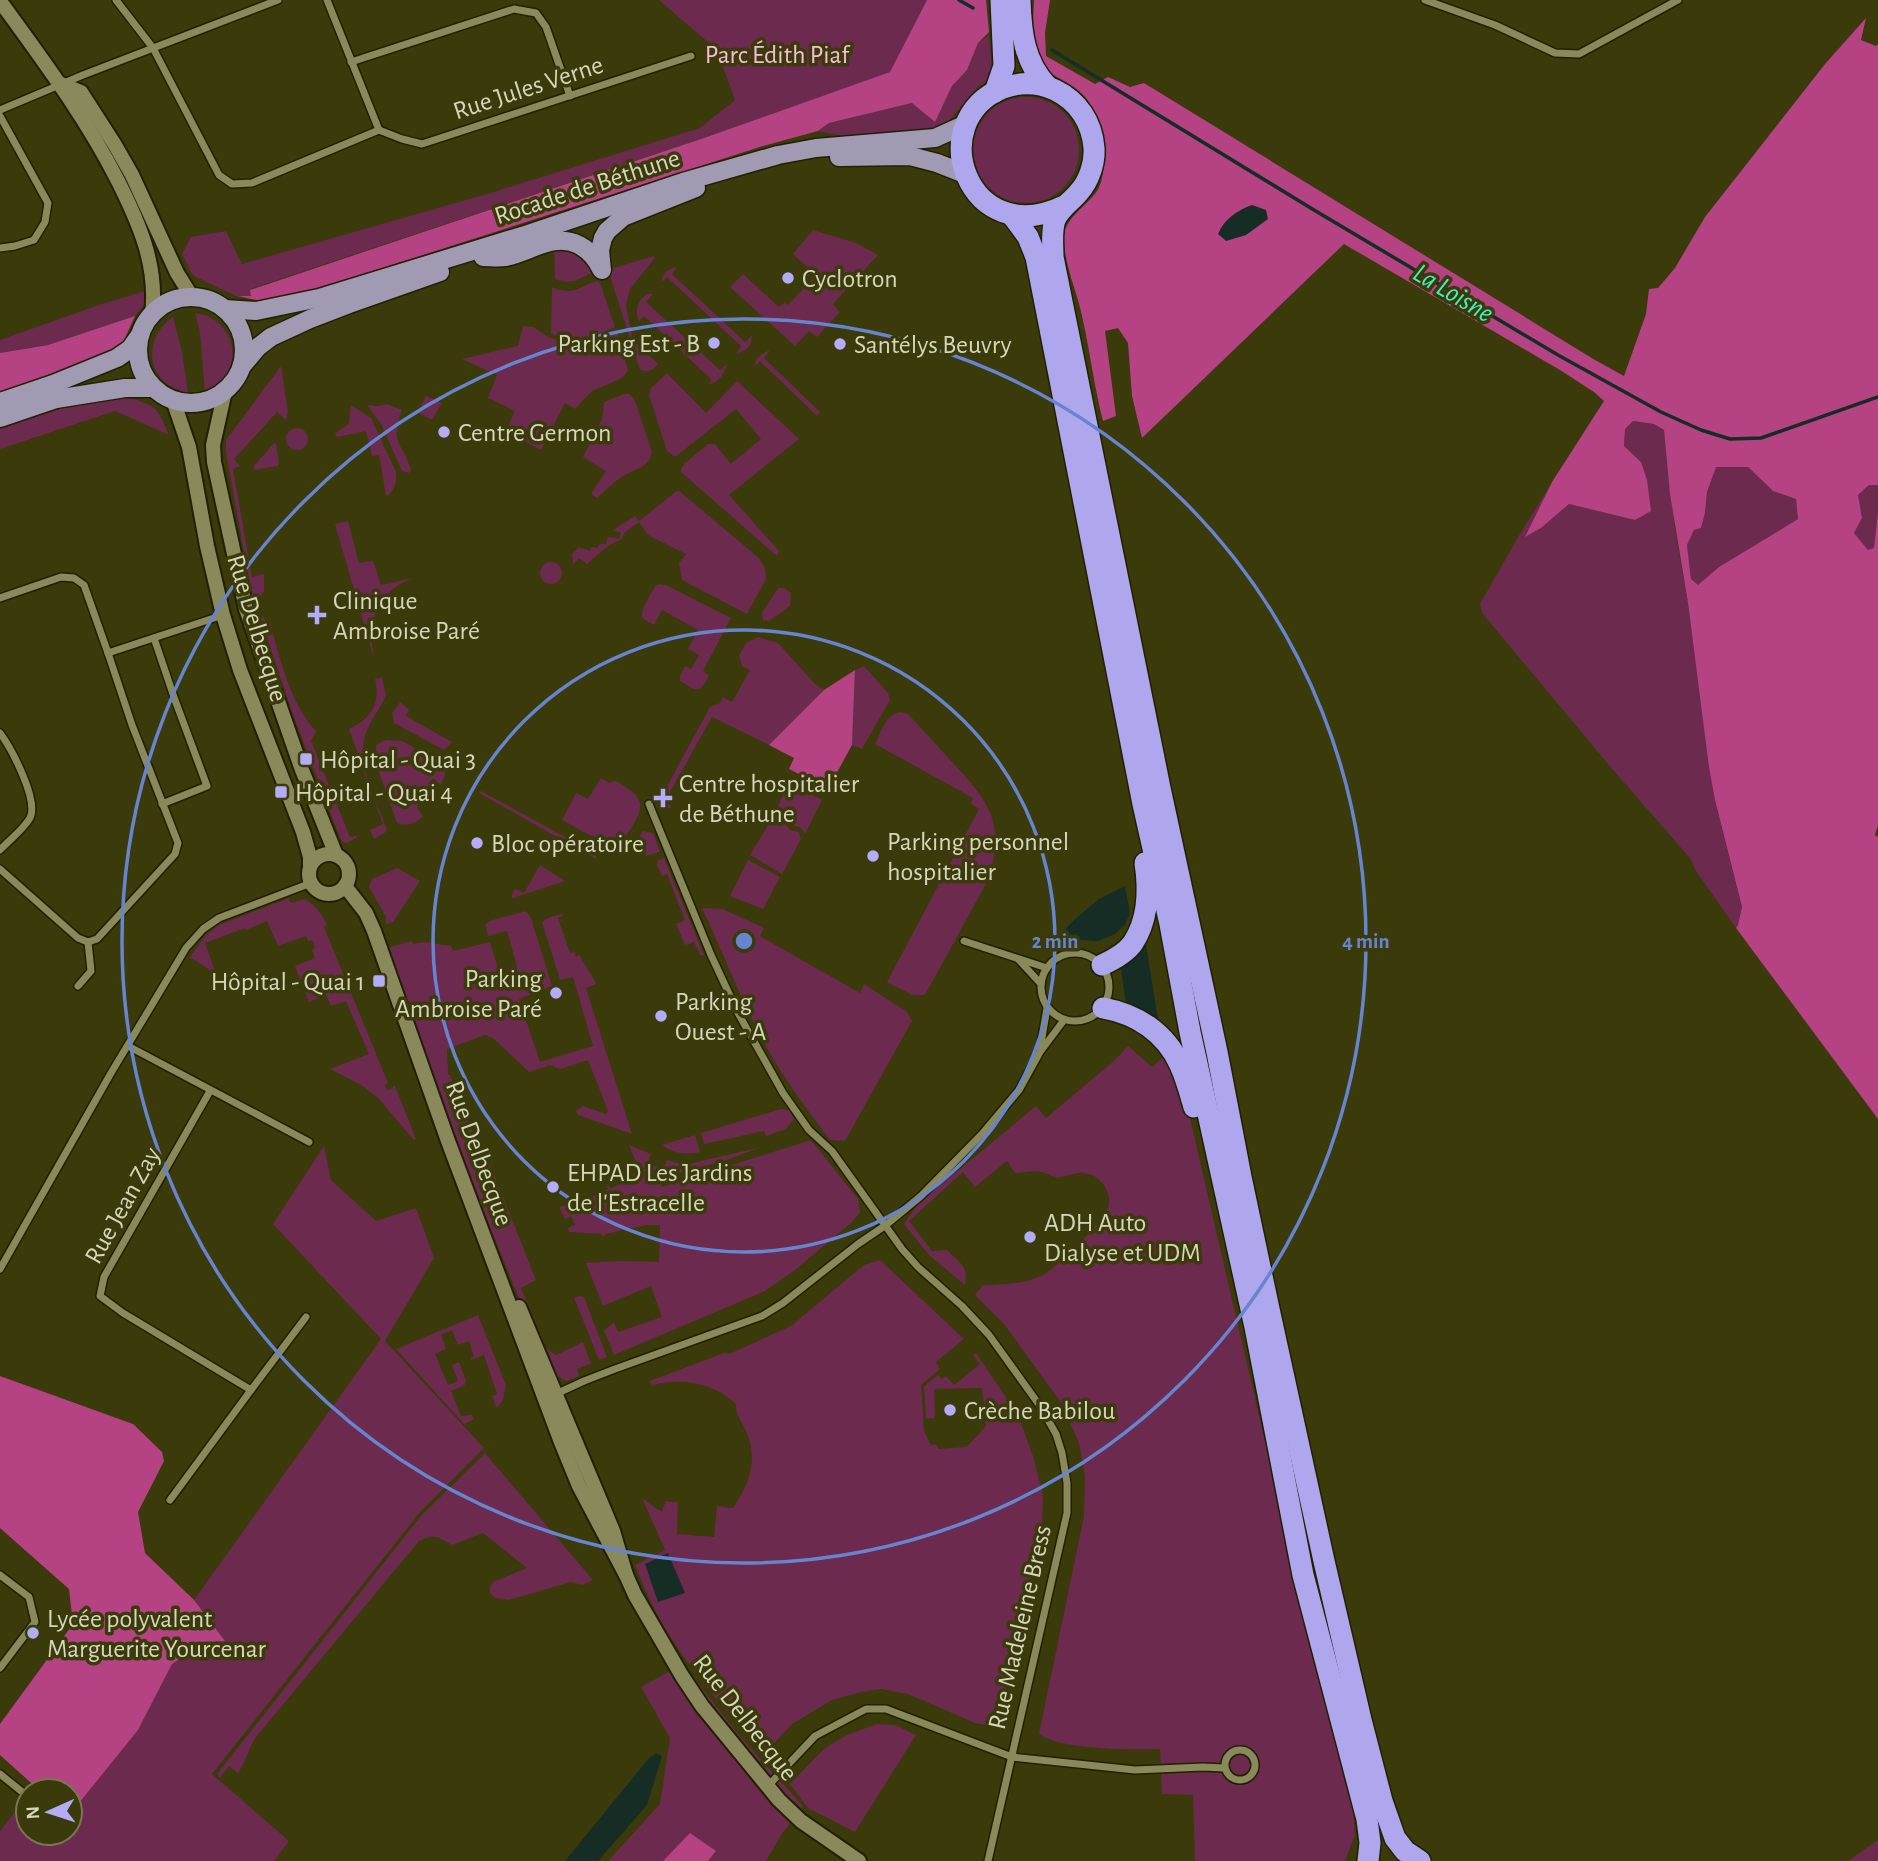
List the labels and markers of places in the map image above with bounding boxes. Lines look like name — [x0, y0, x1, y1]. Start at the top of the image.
place label: Cyclotron — [802, 266, 898, 292]
marker: Cyclotron — [780, 270, 796, 286]
place label: Parking Est - B — [557, 331, 700, 357]
place label: Santélys Beuvry — [854, 332, 1012, 358]
marker: Parking Est - B — [706, 335, 722, 351]
marker: Santélys Beuvry — [832, 336, 848, 352]
place label: Centre Germon — [458, 420, 612, 446]
marker: Centre Germon — [436, 424, 452, 440]
place label: Clinique Ambroise Paré — [333, 588, 480, 644]
marker: Clinique Ambroise Paré — [307, 605, 327, 625]
place label: Hôpital - Quai 3 — [320, 747, 476, 773]
marker: Hôpital - Quai 3 — [298, 751, 314, 767]
place label: Centre hospitalier de Béthune — [679, 771, 860, 827]
place label: Hôpital - Quai 4 — [295, 780, 453, 806]
marker: Hôpital - Quai 4 — [273, 784, 289, 800]
marker: Centre hospitalier de Béthune — [653, 788, 673, 808]
place label: Parking personnel hospitalier — [887, 829, 1069, 885]
place label: Bloc opératoire — [491, 831, 644, 857]
marker: Bloc opératoire — [469, 835, 485, 851]
marker: Parking personnel hospitalier — [865, 848, 881, 864]
centre of rings — [732, 929, 756, 953]
place label: Parking Ambroise Paré — [395, 966, 542, 1022]
place label: Hôpital - Quai 1 — [211, 969, 365, 995]
marker: Hôpital - Quai 1 — [371, 973, 387, 989]
marker: Parking Ambroise Paré — [548, 985, 564, 1001]
place label: Parking Ouest - A — [675, 989, 766, 1045]
marker: Parking Ouest - A — [653, 1008, 669, 1024]
place label: EHPAD Les Jardins de l'Estracelle — [567, 1160, 752, 1216]
marker: EHPAD Les Jardins de l'Estracelle — [545, 1179, 561, 1195]
place label: ADH Auto Dialyse et UDM — [1044, 1210, 1201, 1266]
marker: ADH Auto Dialyse et UDM — [1022, 1229, 1038, 1245]
place label: Crèche Babilou — [964, 1398, 1115, 1424]
marker: Crèche Babilou — [942, 1402, 958, 1418]
place label: Lycée polyvalent Marguerite Yourcenar — [47, 1606, 267, 1662]
marker: Lycée polyvalent Marguerite Yourcenar — [25, 1625, 41, 1641]

